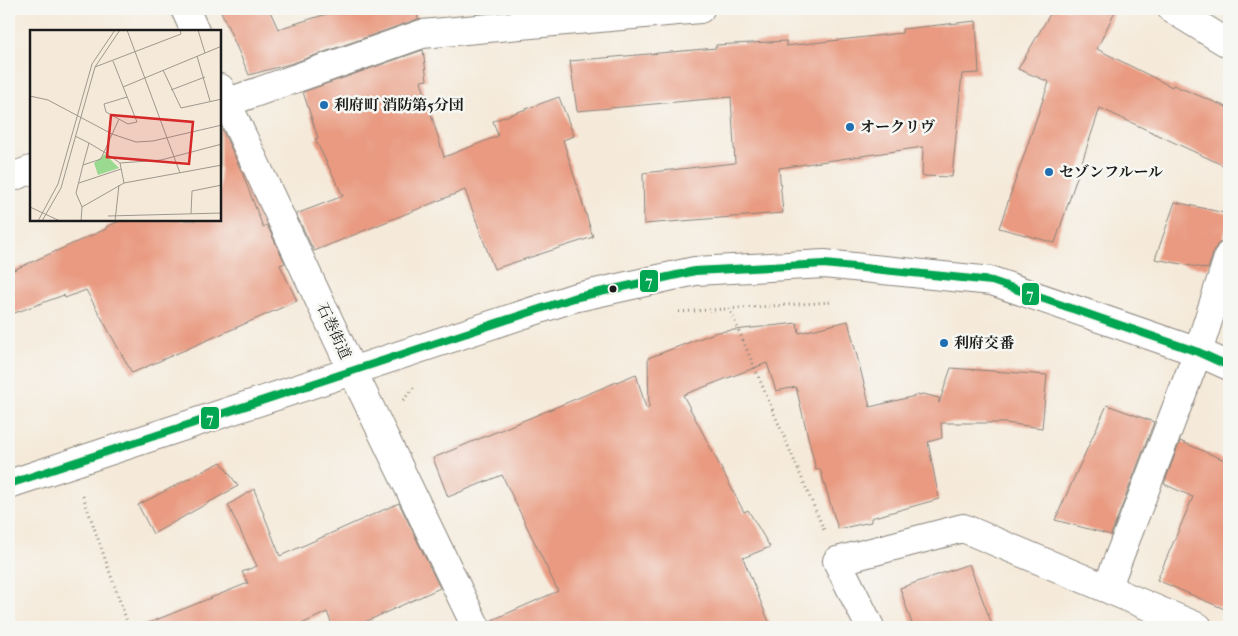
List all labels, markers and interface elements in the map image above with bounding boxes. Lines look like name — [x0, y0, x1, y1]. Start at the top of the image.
inset map — [30, 30, 221, 221]
place label: 利府町 消防第5分団 — [334, 96, 464, 114]
marker: 利府町 消防第5分団 — [318, 99, 330, 111]
place label: オークリヴ — [860, 118, 935, 136]
marker: オークリヴ — [844, 121, 856, 133]
place label: セゾンフルール — [1059, 163, 1163, 181]
marker: セゾンフルール — [1043, 166, 1055, 178]
line badge: 7 — [639, 269, 659, 293]
text: 7 — [645, 273, 653, 290]
line badge: 7 — [1021, 282, 1040, 306]
unlabelled marker — [608, 284, 618, 294]
text: 7 — [1026, 286, 1034, 303]
street label: 石巻街道 — [313, 300, 355, 362]
place label: 利府交番 — [954, 334, 1015, 352]
marker: 利府交番 — [938, 337, 950, 349]
line badge: 7 — [200, 406, 220, 430]
text: 7 — [206, 410, 214, 427]

